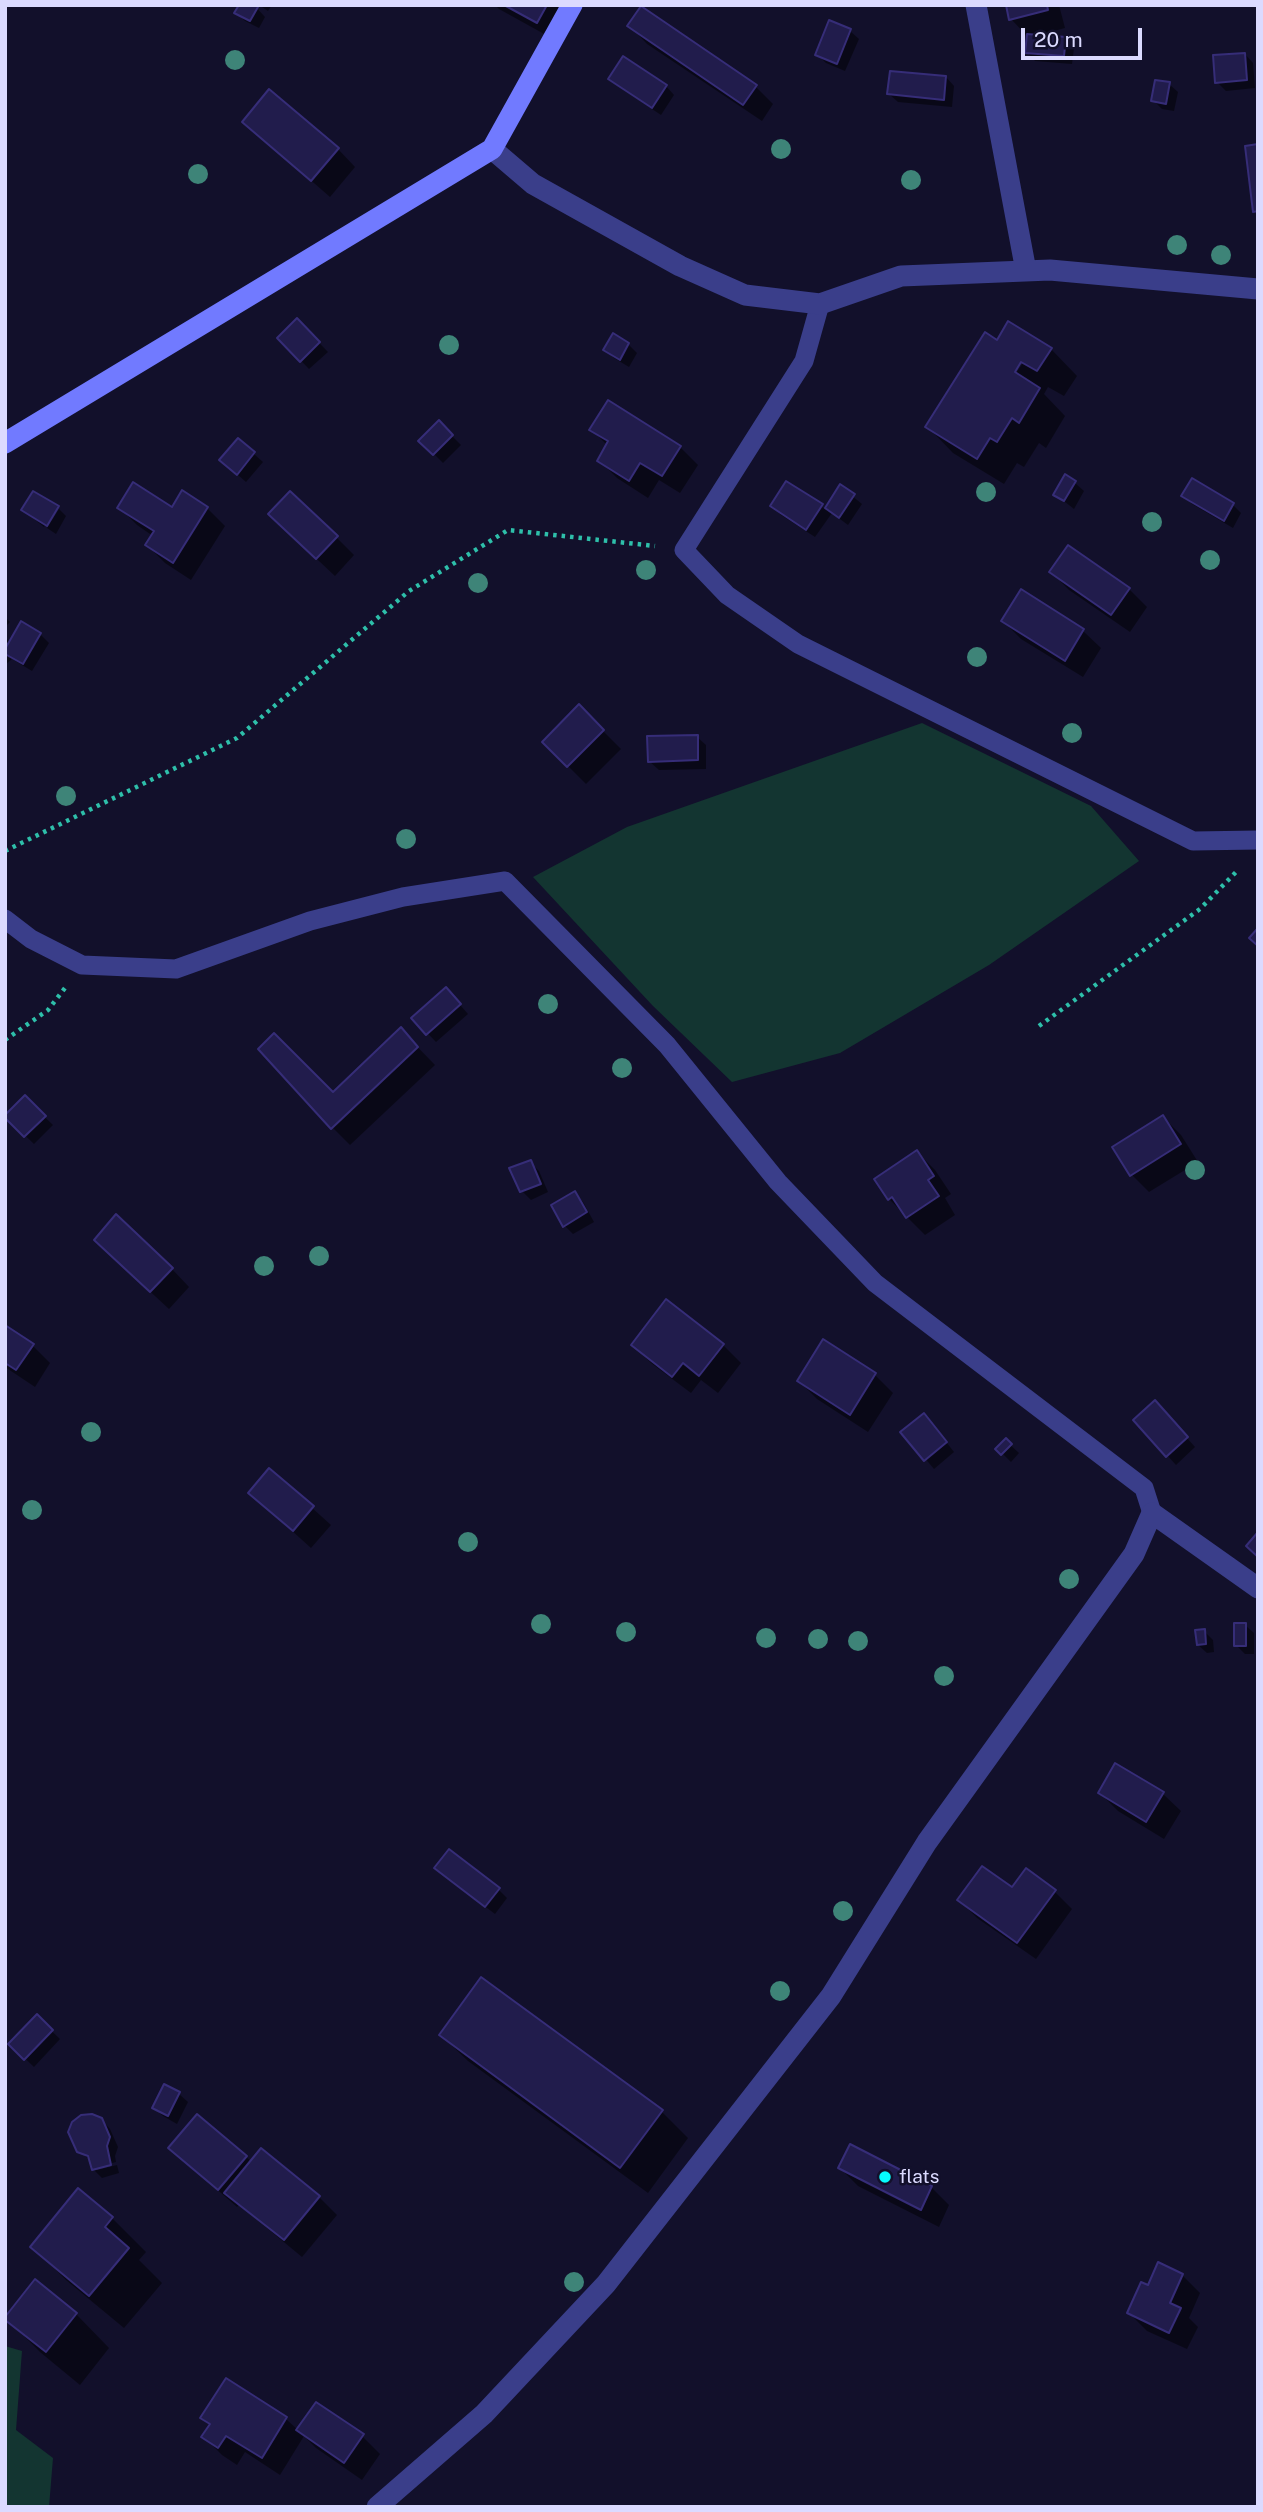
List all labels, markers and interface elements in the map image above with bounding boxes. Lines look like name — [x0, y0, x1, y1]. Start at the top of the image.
scale bar — [1025, 14, 1146, 58]
text: 20 m — [1034, 27, 1083, 52]
place label: flats — [899, 2166, 939, 2188]
marker: flats — [877, 2169, 893, 2185]

